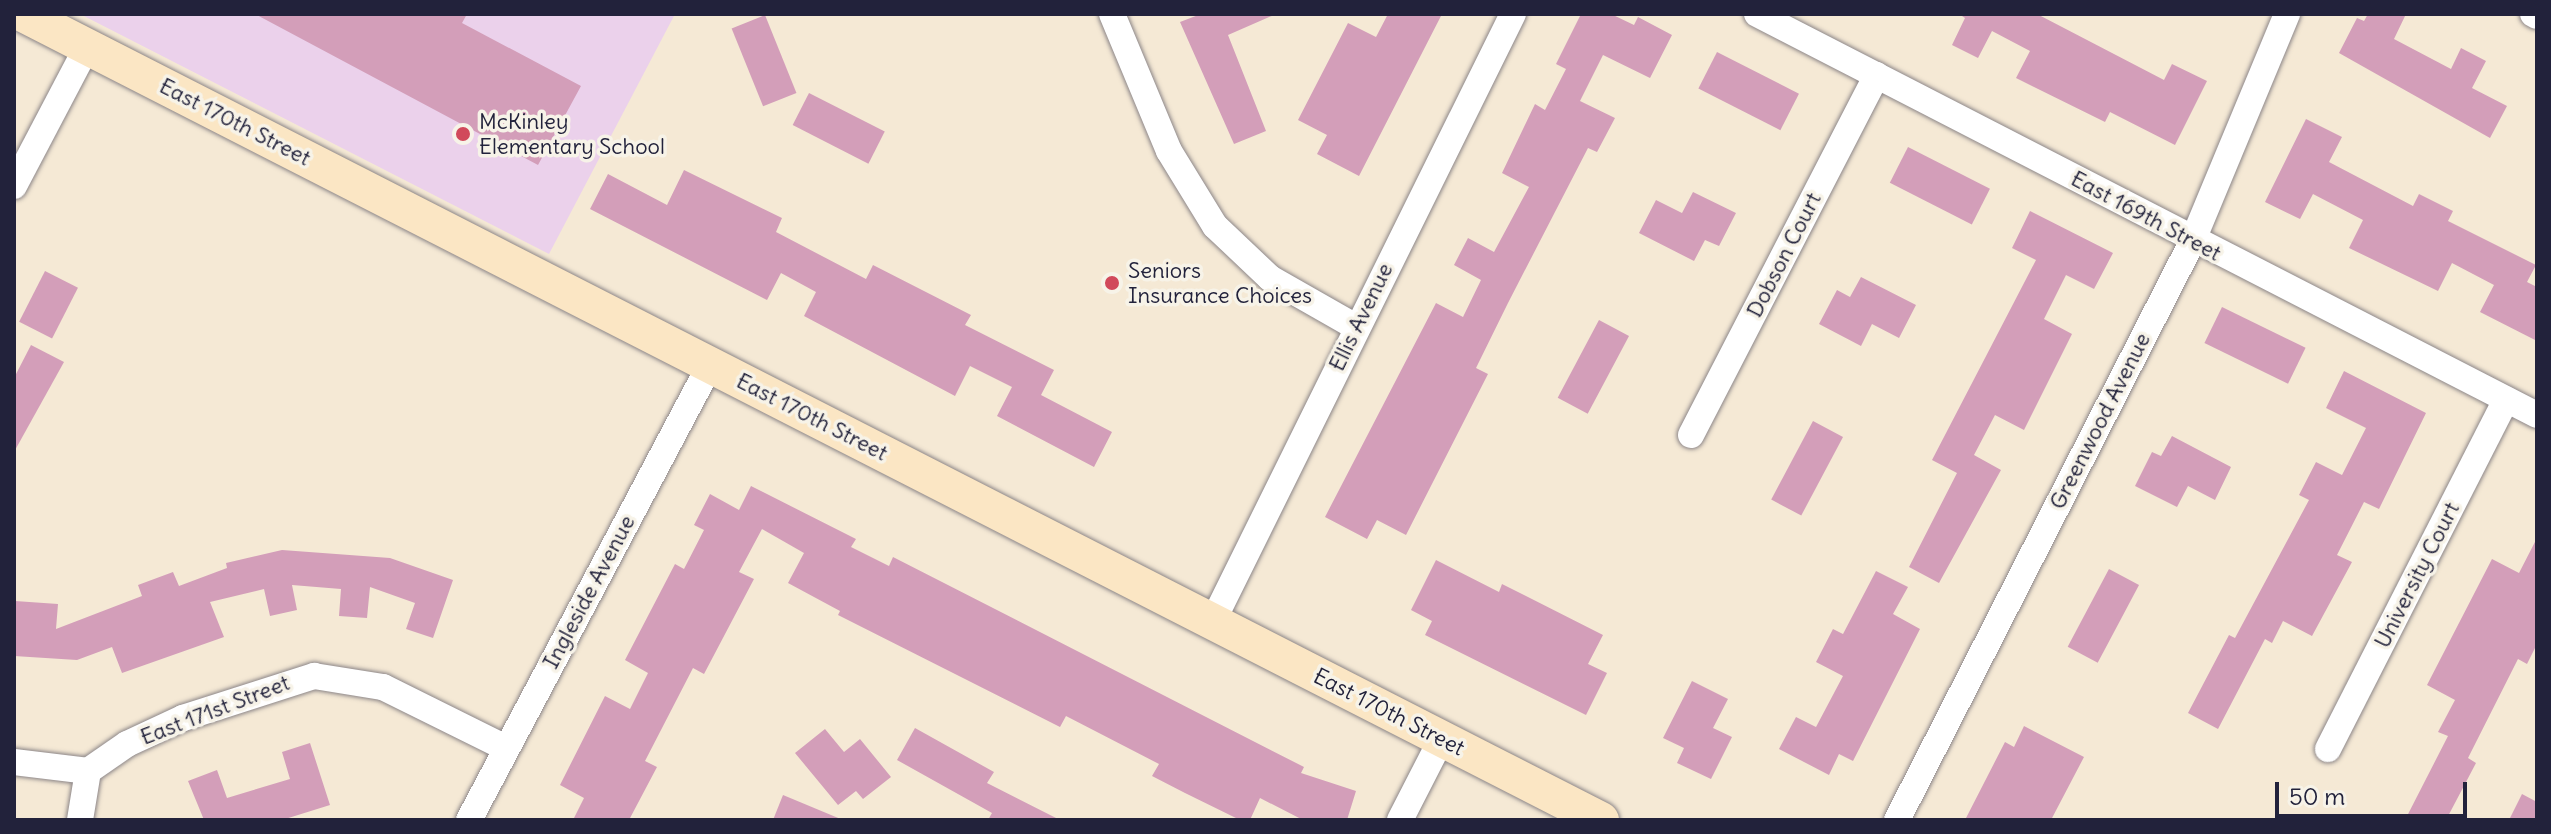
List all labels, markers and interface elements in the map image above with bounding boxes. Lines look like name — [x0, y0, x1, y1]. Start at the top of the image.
street label: East 170th Street — [155, 73, 315, 171]
place label: McKinley Elementary School — [479, 108, 665, 160]
marker: McKinley Elementary School — [454, 125, 472, 143]
street label: East 169th Street — [2067, 165, 2225, 267]
street label: Dobson Court — [1741, 188, 1827, 322]
place label: Seniors Insurance Choices — [1128, 257, 1312, 308]
street label: Ellis Avenue — [1324, 259, 1398, 375]
marker: Seniors Insurance Choices — [1103, 274, 1121, 292]
street label: Greenwood Avenue — [2044, 328, 2156, 514]
street label: East 170th Street — [732, 368, 892, 466]
street label: University Court — [2369, 498, 2465, 652]
street label: Ingleside Avenue — [537, 511, 641, 673]
street label: East 170th Street — [1309, 663, 1469, 761]
street label: East 171st Street — [137, 669, 293, 751]
scale bar — [2279, 766, 2471, 816]
text: 50 m — [2289, 781, 2345, 811]

